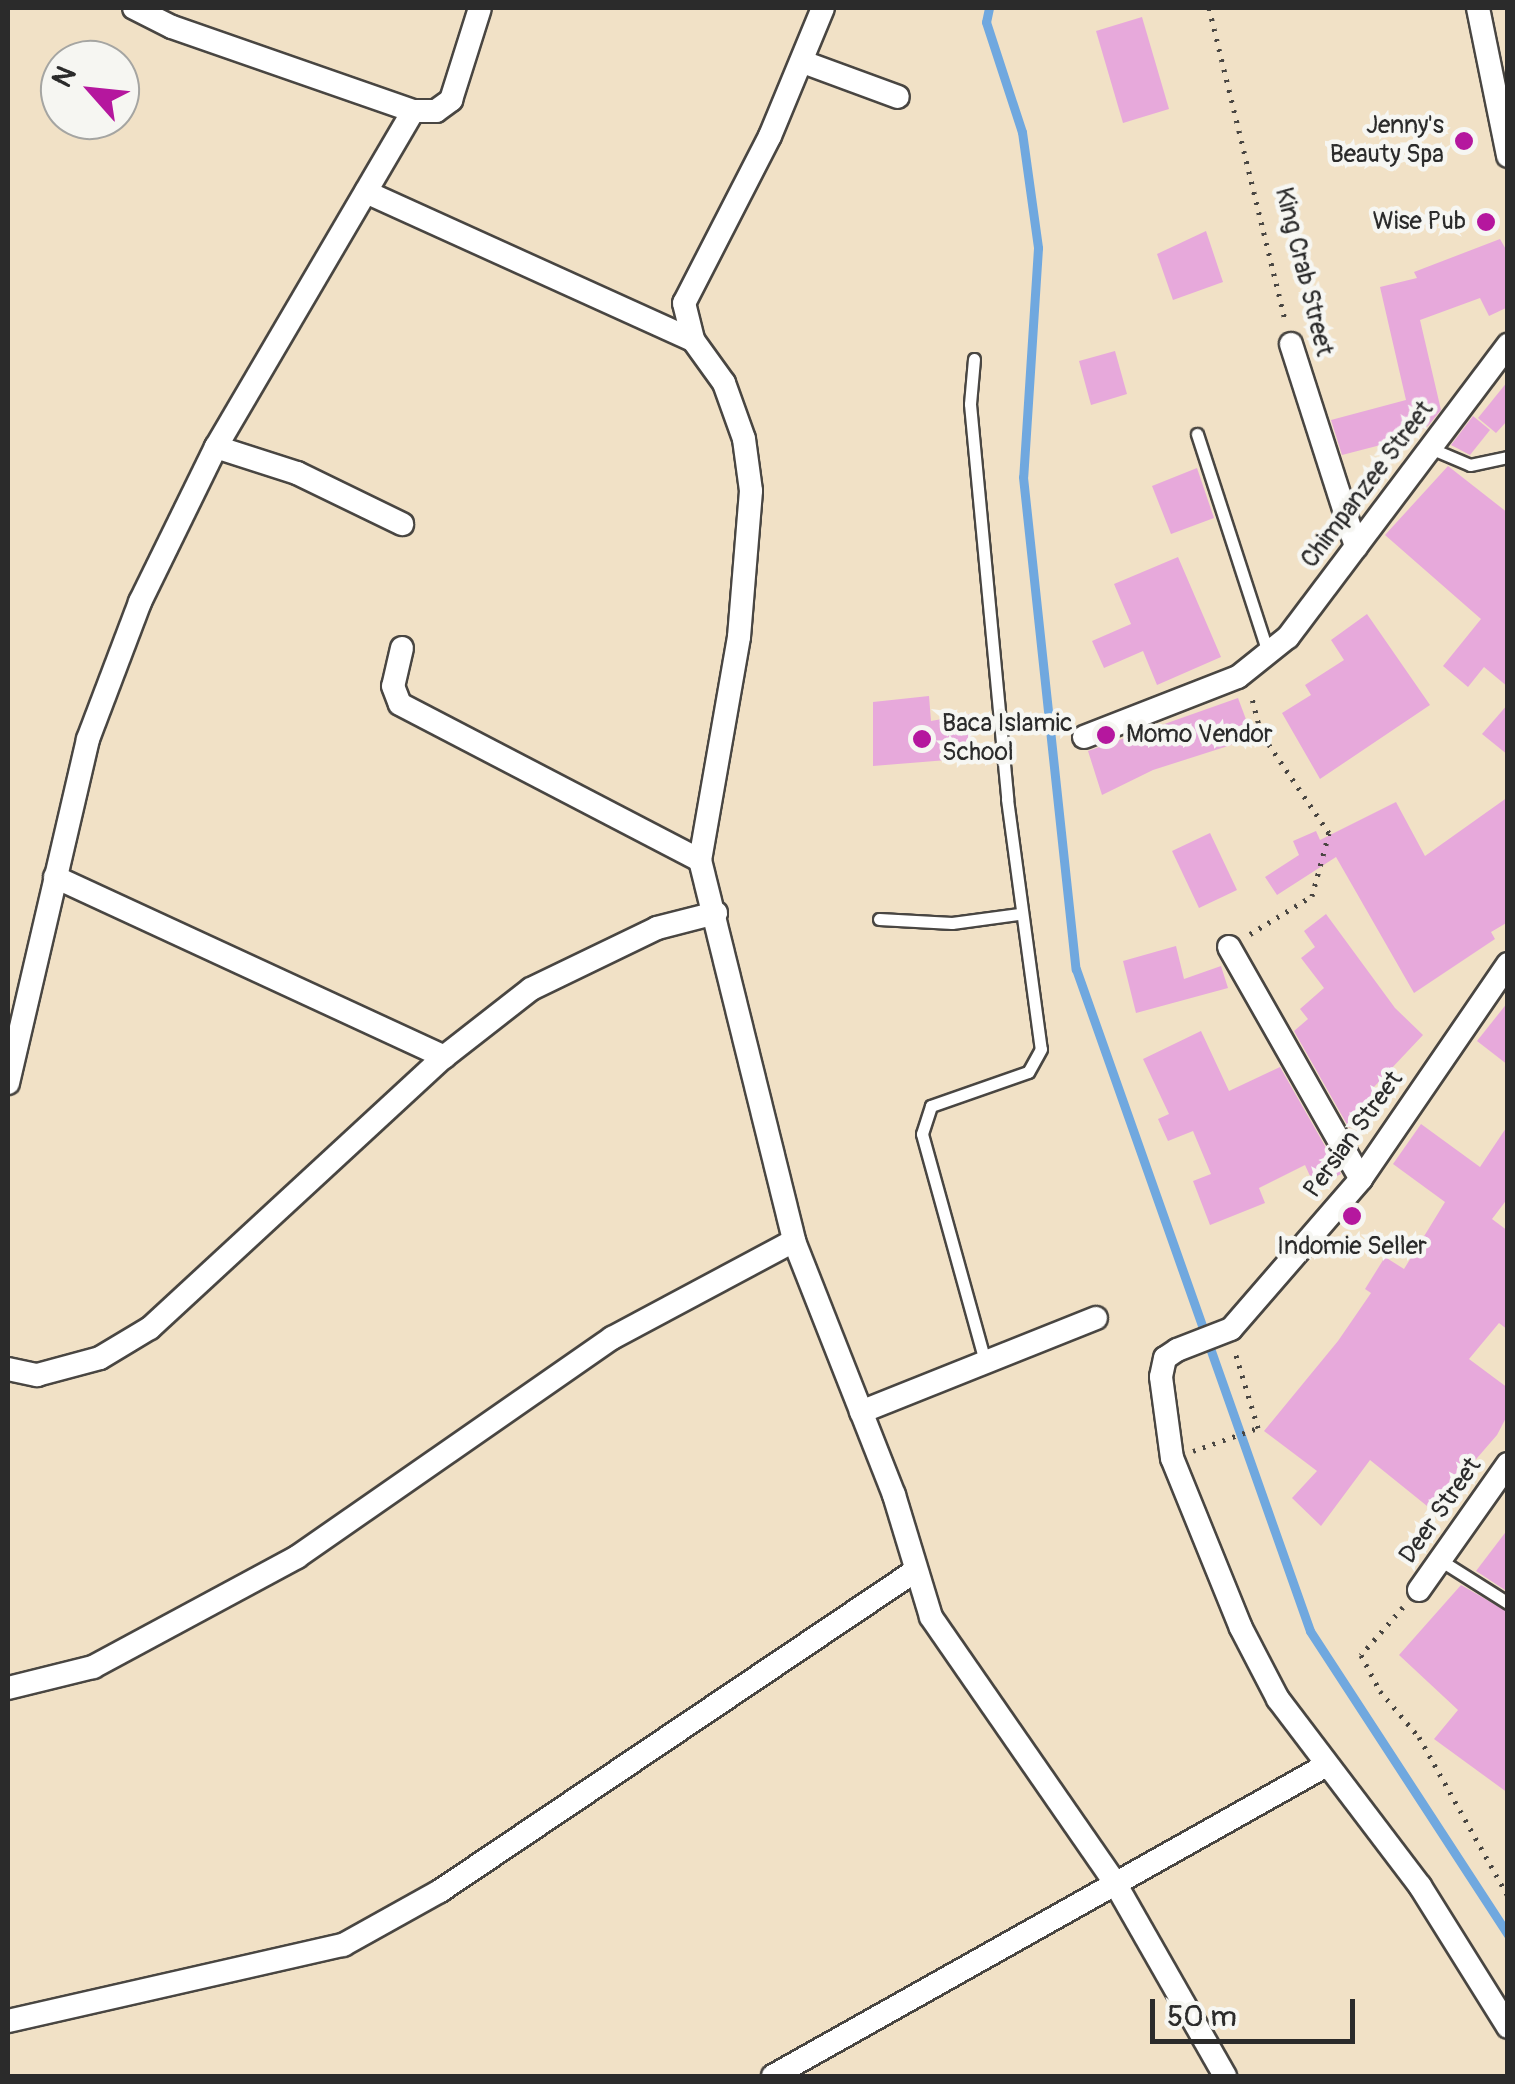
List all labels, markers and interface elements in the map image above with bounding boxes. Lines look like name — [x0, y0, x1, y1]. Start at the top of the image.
north arrow — [40, 40, 140, 140]
text: N — [45, 61, 84, 93]
place label: Jenny's Beauty Spa — [1330, 112, 1444, 171]
marker: Jenny's Beauty Spa — [1453, 130, 1475, 152]
street label: King Crab Street — [1268, 184, 1338, 360]
place label: Wise Pub — [1373, 207, 1466, 237]
marker: Wise Pub — [1475, 211, 1497, 233]
street label: Chimpanzee Street — [1295, 396, 1441, 574]
place label: Baca Islamic School — [942, 710, 1073, 769]
place label: Momo Vendor — [1126, 720, 1273, 750]
marker: Momo Vendor — [1095, 724, 1117, 746]
marker: Baca Islamic School — [911, 728, 933, 750]
street label: Persian Street — [1298, 1066, 1410, 1204]
marker: Indomie Seller — [1341, 1205, 1363, 1227]
place label: Indomie Seller — [1277, 1232, 1427, 1262]
street label: Deer Street — [1394, 1452, 1488, 1570]
scale bar — [1155, 1979, 1360, 2041]
text: 50 m — [1167, 1998, 1237, 2035]

